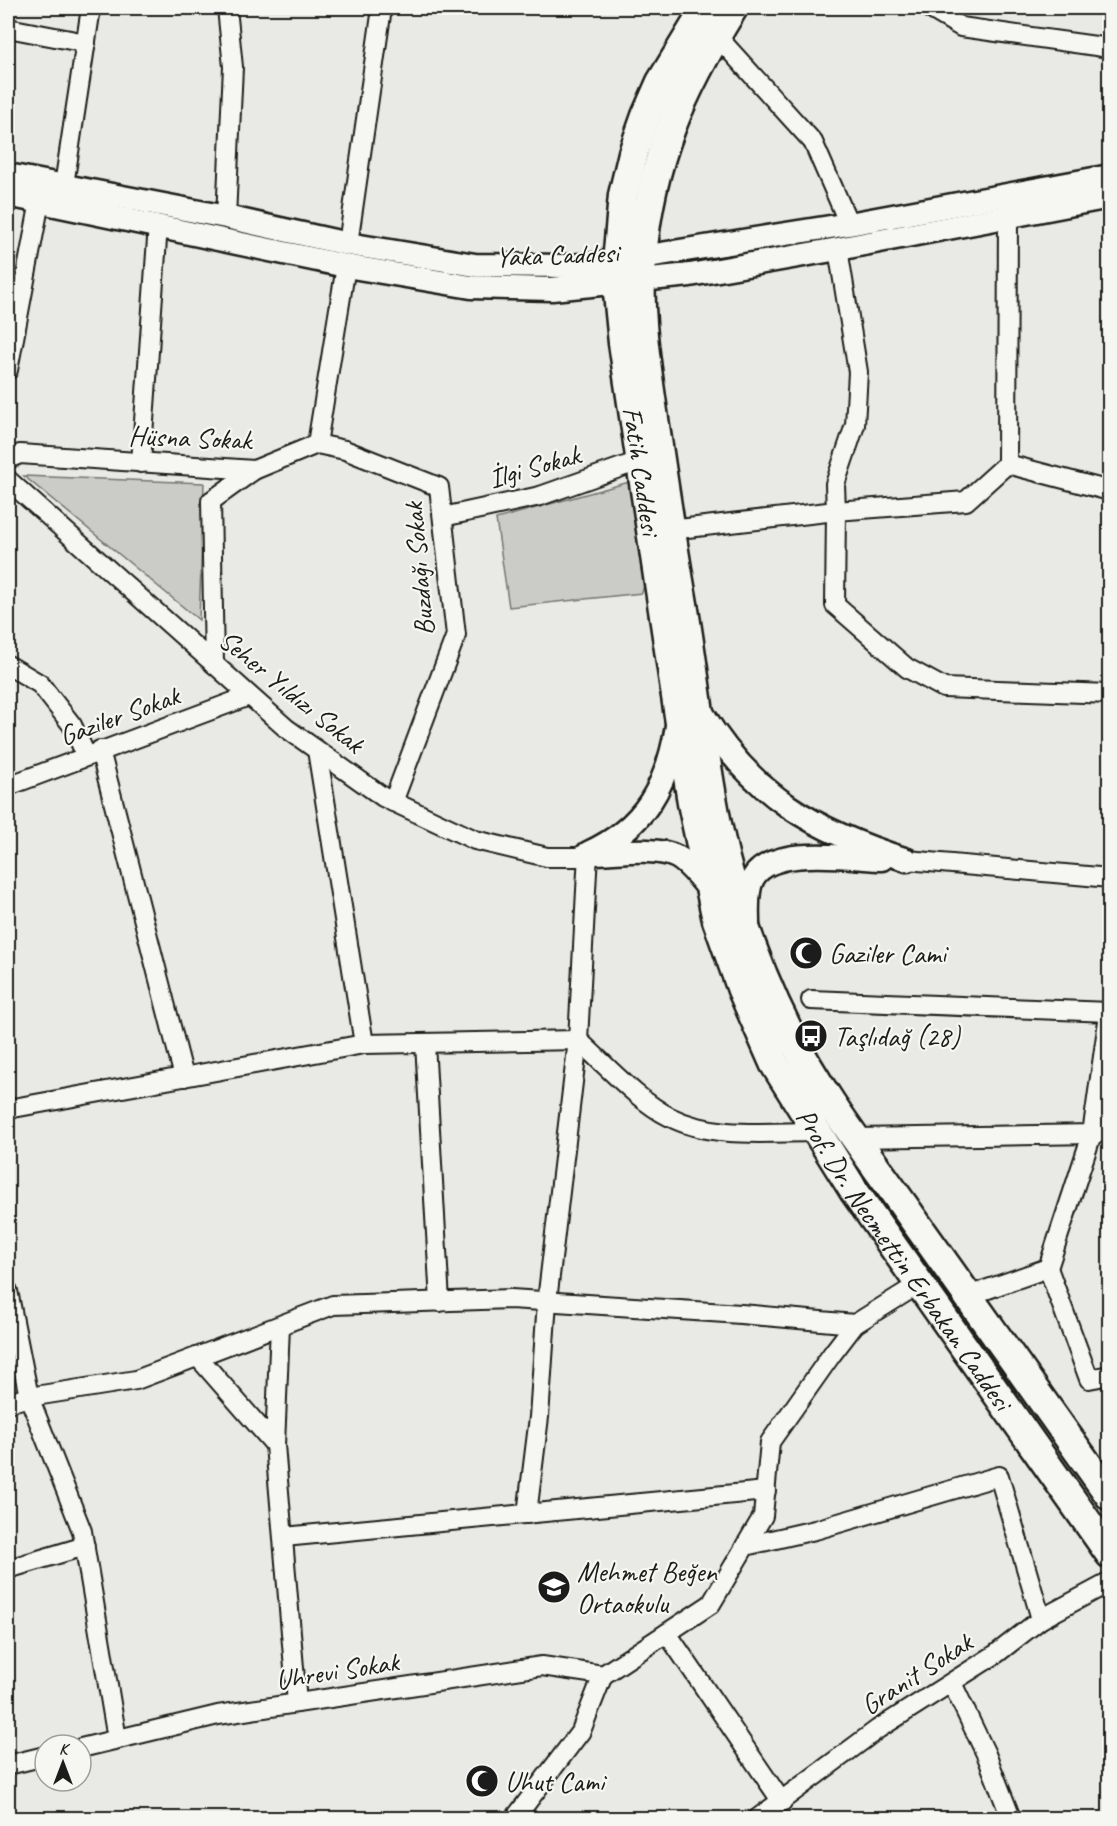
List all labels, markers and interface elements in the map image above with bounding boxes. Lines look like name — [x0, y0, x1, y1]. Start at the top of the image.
street label: Yaka Caddesi — [495, 235, 623, 274]
street label: Fatih Caddesi — [615, 404, 669, 541]
street label: Hüsna Sokak — [128, 418, 255, 457]
street label: İlgi Sokak — [484, 436, 586, 496]
street label: Buzdağı Sokak — [395, 499, 442, 637]
street label: Seher Yıldızı Sokak — [212, 622, 373, 762]
street label: Gaziler Sokak — [54, 677, 186, 753]
mosque icon: Gaziler Cami — [788, 935, 824, 971]
place label: Gaziler Cami — [829, 936, 950, 971]
bus stop icon: Taşlıdağ (28) — [793, 1018, 829, 1054]
place label: Taşlıdağ (28) — [834, 1019, 961, 1054]
street label: Prof. Dr. Necmettin Erbakan Caddesi — [789, 1102, 1022, 1420]
place label: Mehmet Beğen Ortaokulu — [577, 1554, 718, 1621]
school or university icon: Mehmet Beğen Ortaokulu — [536, 1569, 572, 1605]
street label: Granit Sokak — [854, 1624, 980, 1722]
street label: Uhrevi Sokak — [273, 1643, 403, 1697]
north arrow — [33, 1733, 93, 1793]
text: K — [59, 1739, 71, 1759]
mosque icon: Uhut Cami — [464, 1763, 500, 1799]
place label: Uhut Cami — [505, 1764, 608, 1799]

